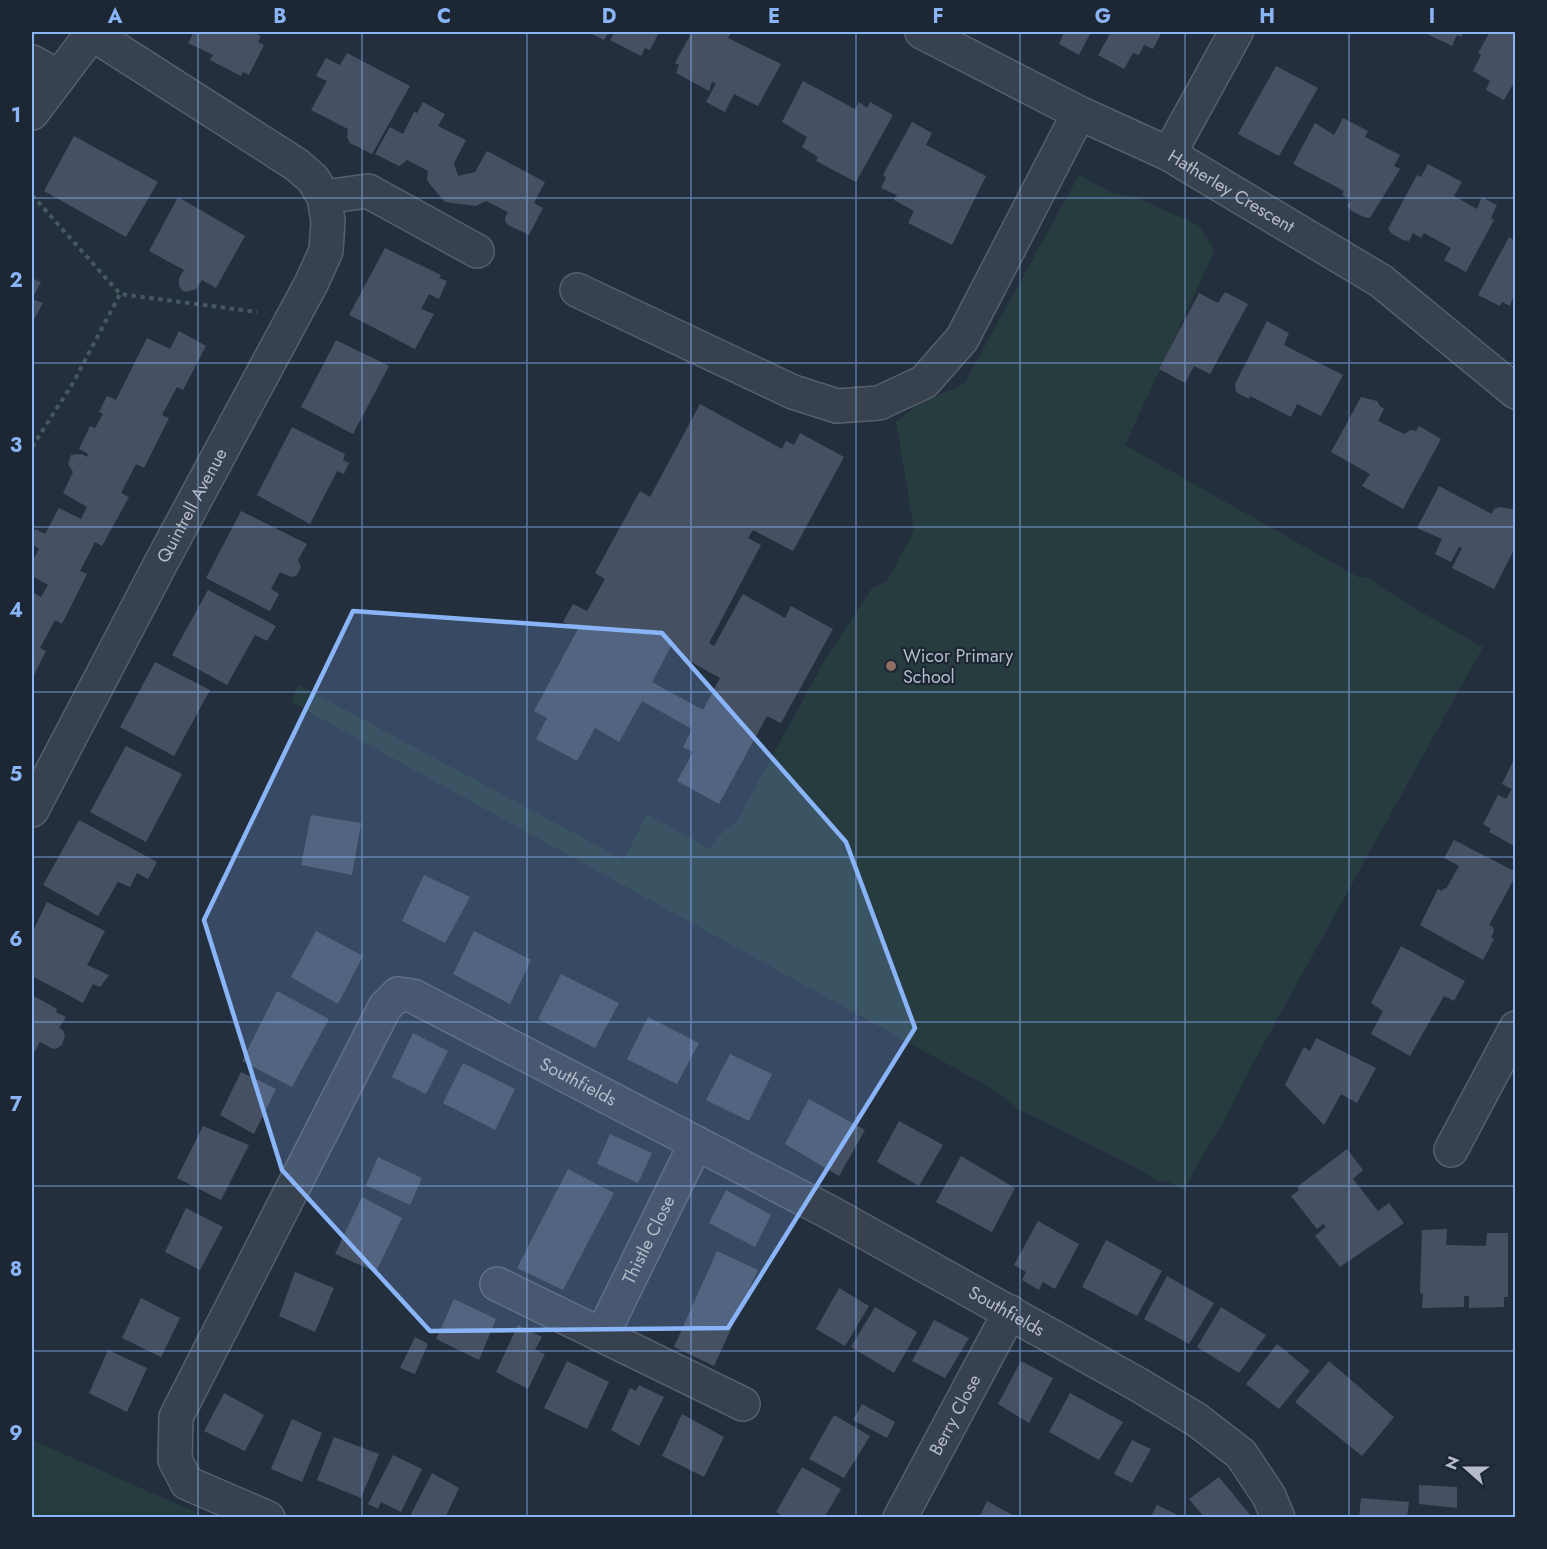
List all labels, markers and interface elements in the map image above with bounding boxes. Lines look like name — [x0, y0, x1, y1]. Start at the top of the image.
text: A — [107, 2, 123, 31]
text: B — [273, 2, 287, 31]
text: C — [437, 2, 451, 31]
text: D — [602, 2, 616, 31]
text: E — [768, 2, 780, 31]
text: F — [932, 2, 944, 31]
text: G — [1095, 2, 1111, 31]
text: H — [1259, 2, 1275, 31]
text: I — [1429, 2, 1435, 31]
text: 1 — [11, 101, 21, 130]
street label: Hatherley Crescent — [1163, 143, 1300, 240]
text: 2 — [9, 266, 23, 295]
text: 3 — [10, 431, 22, 460]
street label: Quintrell Avenue — [150, 443, 233, 568]
text: 4 — [9, 596, 23, 625]
place label: Wicor Primary School — [903, 643, 1013, 690]
marker: Wicor Primary School — [884, 659, 898, 673]
text: 5 — [10, 760, 23, 789]
text: 6 — [9, 925, 23, 954]
street label: Southfields — [535, 1051, 621, 1113]
text: 7 — [10, 1090, 23, 1119]
street label: Thistle Close — [616, 1191, 681, 1289]
text: 8 — [10, 1255, 22, 1284]
street label: Southfields — [964, 1279, 1049, 1343]
street label: Berry Close — [923, 1370, 987, 1460]
text: 9 — [9, 1419, 23, 1448]
north arrow — [1436, 1438, 1496, 1498]
text: N — [1439, 1453, 1465, 1473]

